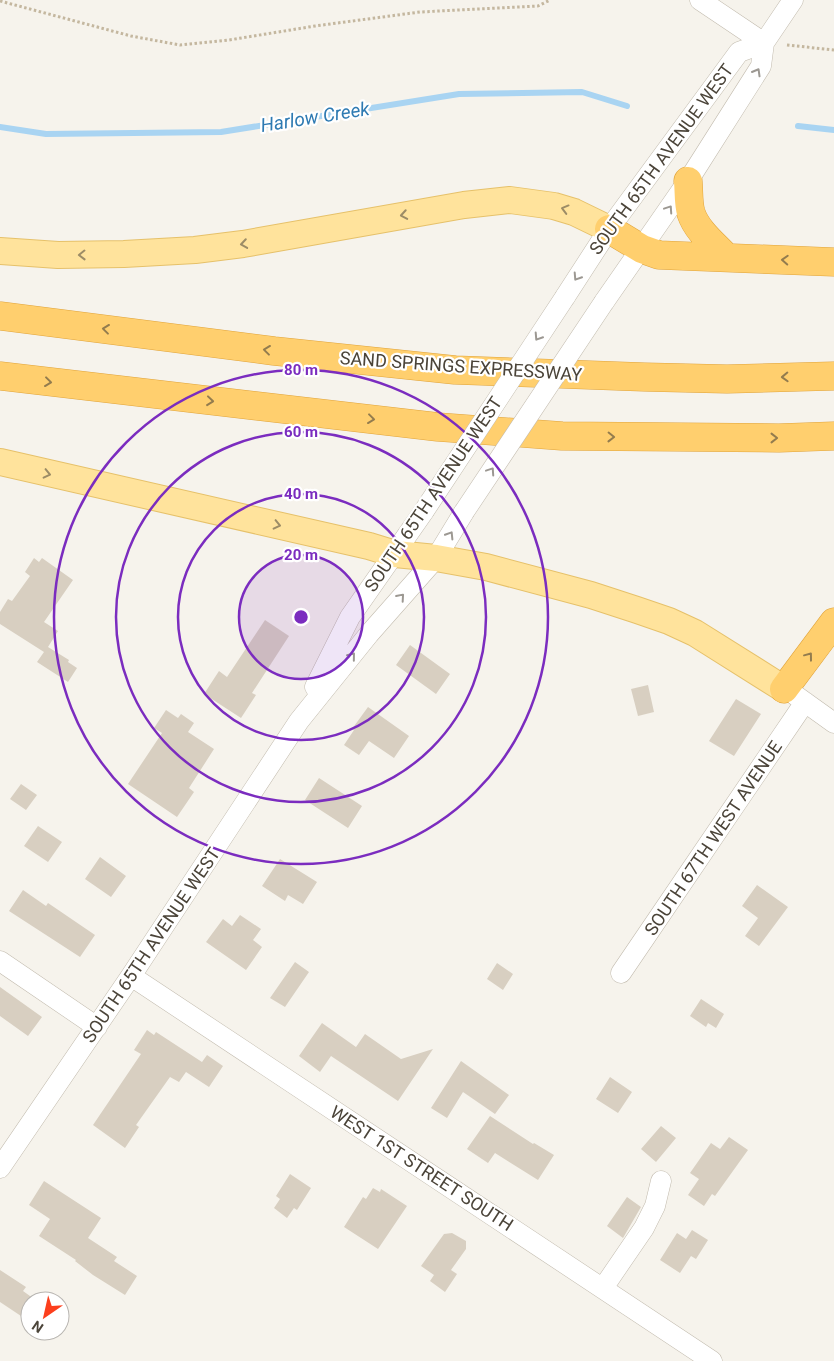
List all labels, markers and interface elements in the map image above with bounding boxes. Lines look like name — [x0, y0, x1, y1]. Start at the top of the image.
street label: SOUTH 65TH AVENUE WEST — [585, 59, 737, 258]
one-way arrow — [751, 69, 761, 78]
water label: Harlow Creek — [259, 97, 372, 137]
one-way arrow — [560, 204, 569, 215]
one-way arrow — [663, 205, 672, 215]
one-way arrow — [400, 210, 408, 220]
one-way arrow — [240, 238, 248, 249]
one-way arrow — [78, 250, 86, 260]
one-way arrow — [781, 254, 789, 265]
one-way arrow — [574, 272, 583, 281]
one-way arrow — [101, 324, 109, 335]
one-way arrow — [535, 332, 544, 341]
one-way arrow — [263, 345, 271, 356]
street label: SAND SPRINGS EXPRESSWAY — [339, 347, 583, 385]
text: 80 m — [284, 361, 318, 379]
one-way arrow — [781, 372, 789, 382]
one-way arrow — [45, 376, 53, 387]
street label: SOUTH 65TH AVENUE WEST — [360, 392, 506, 595]
one-way arrow — [206, 395, 214, 406]
one-way arrow — [368, 413, 376, 424]
text: 60 m — [284, 423, 318, 441]
one-way arrow — [608, 432, 615, 442]
one-way arrow — [770, 433, 778, 443]
one-way arrow — [43, 468, 52, 479]
one-way arrow — [485, 468, 494, 477]
text: 40 m — [284, 485, 318, 503]
one-way arrow — [273, 519, 282, 530]
one-way arrow — [443, 531, 453, 540]
text: 20 m — [284, 546, 318, 564]
one-way arrow — [395, 594, 404, 603]
centre of rings — [292, 608, 310, 626]
one-way arrow — [346, 652, 355, 661]
one-way arrow — [803, 652, 812, 661]
street label: SOUTH 67TH WEST AVENUE — [640, 737, 786, 939]
street label: SOUTH 65TH AVENUE WEST — [78, 843, 224, 1046]
street label: WEST 1ST STREET SOUTH — [327, 1101, 517, 1235]
north arrow — [20, 1291, 70, 1341]
text: N — [29, 1317, 46, 1336]

